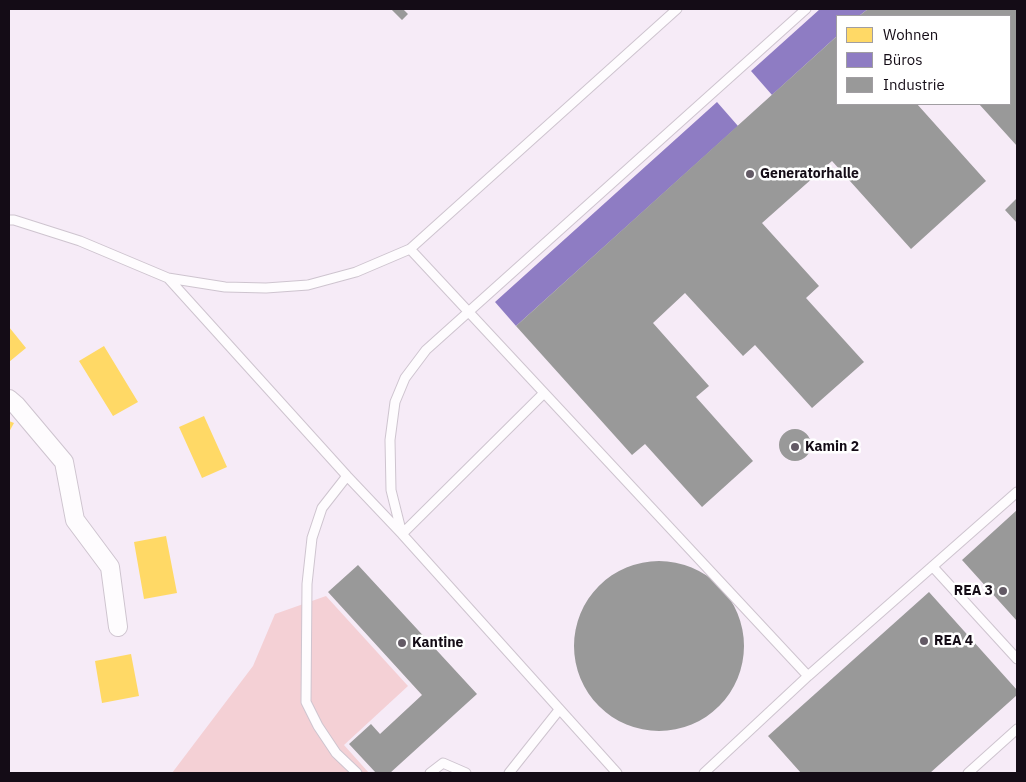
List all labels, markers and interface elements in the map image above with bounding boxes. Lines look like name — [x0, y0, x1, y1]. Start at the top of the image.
legend — [836, 15, 1011, 105]
text: Wohnen — [883, 25, 938, 44]
text: Büros — [883, 50, 922, 69]
text: Industrie — [883, 75, 945, 94]
place label: Generatorhalle — [760, 166, 859, 182]
marker: Generatorhalle — [744, 168, 756, 180]
place label: Kamin 2 — [805, 439, 859, 455]
marker: Kamin 2 — [789, 441, 801, 453]
place label: REA 3 — [954, 583, 993, 599]
marker: REA 3 — [997, 585, 1009, 597]
place label: REA 4 — [934, 633, 973, 649]
place label: Kantine — [412, 635, 463, 651]
marker: REA 4 — [918, 635, 930, 647]
marker: Kantine — [396, 637, 408, 649]

